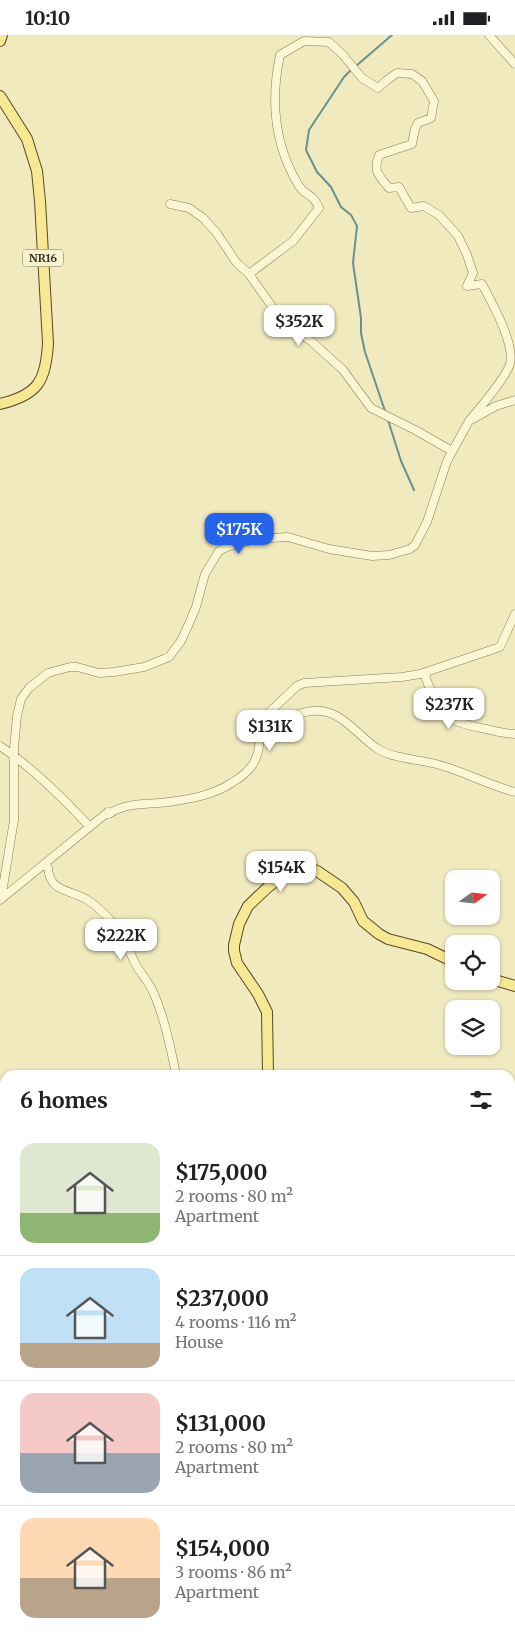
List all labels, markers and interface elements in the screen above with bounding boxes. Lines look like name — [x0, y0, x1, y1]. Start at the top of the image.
text: 10:10 — [25, 6, 70, 30]
road number: NR16 — [23, 249, 63, 267]
pin: $352K — [264, 305, 334, 347]
text: $352K — [275, 311, 323, 331]
pin: $175K — [204, 513, 274, 555]
text: $175K — [216, 519, 262, 539]
pin: $237K — [414, 687, 484, 730]
text: $237K — [424, 694, 474, 714]
pin: $131K — [235, 709, 305, 752]
text: $131K — [248, 716, 292, 736]
pin: $154K — [246, 851, 316, 893]
text: $154K — [257, 857, 305, 877]
north arrow — [445, 870, 500, 925]
map controls — [445, 870, 500, 1055]
pin: $222K — [86, 919, 156, 961]
text: $222K — [96, 925, 146, 945]
button: locate — [445, 935, 500, 990]
button: layers — [445, 1000, 500, 1055]
icon: filters — [467, 1086, 495, 1114]
text: 6 homes — [20, 1087, 108, 1114]
text: $175,000 — [175, 1159, 268, 1186]
icon: home — [60, 1163, 120, 1223]
text: 2 rooms · 80 m² — [175, 1186, 293, 1206]
text: Apartment — [175, 1206, 259, 1226]
text: $237,000 — [175, 1285, 269, 1312]
icon: home — [60, 1288, 120, 1348]
text: 4 rooms · 116 m² — [175, 1312, 296, 1332]
text: House — [175, 1332, 223, 1352]
text: $131,000 — [175, 1410, 266, 1437]
icon: home — [60, 1413, 120, 1473]
text: 2 rooms · 80 m² — [175, 1437, 293, 1457]
text: Apartment — [175, 1457, 259, 1477]
text: $154,000 — [175, 1535, 270, 1562]
icon: home — [60, 1538, 120, 1598]
text: 3 rooms · 86 m² — [175, 1562, 292, 1582]
text: Apartment — [175, 1582, 259, 1602]

